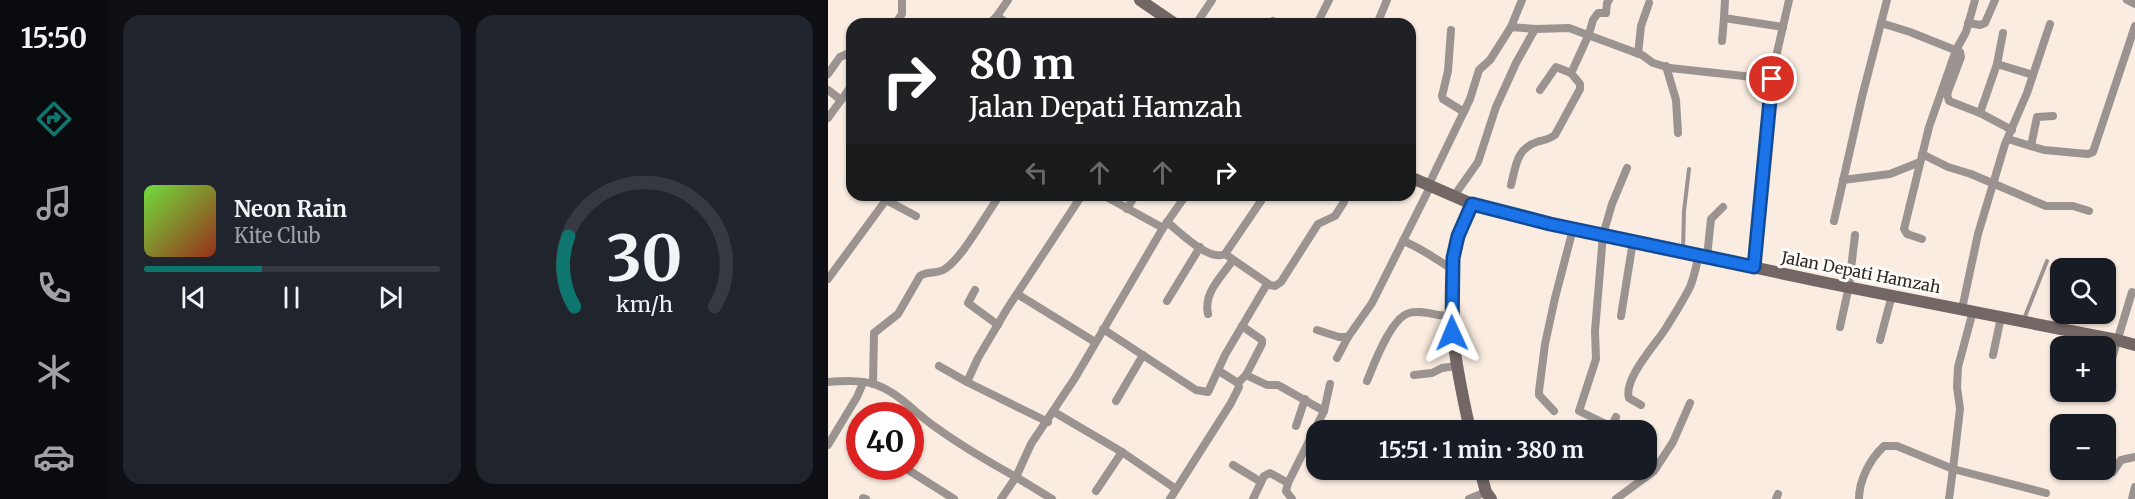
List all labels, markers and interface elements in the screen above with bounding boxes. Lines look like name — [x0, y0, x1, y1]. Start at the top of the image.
text: 15:50 — [21, 21, 87, 55]
text: 80 m — [969, 38, 1075, 90]
icon: right — [870, 42, 948, 120]
pin — [1746, 53, 1797, 104]
icon: arrive — [1755, 62, 1788, 95]
text: Jalan Depati Hamzah — [969, 90, 1242, 124]
icon: directions — [33, 98, 75, 140]
icon: left — [1020, 156, 1053, 189]
icon: ahead — [1083, 156, 1116, 189]
icon: ahead — [1146, 156, 1179, 189]
icon: right — [1209, 156, 1242, 189]
icon: music — [33, 182, 75, 224]
text: Neon Rain — [234, 195, 347, 223]
text: 30 — [606, 220, 682, 298]
text: Kite Club — [234, 223, 320, 248]
street label: Jalan Depati Hamzah — [1779, 247, 1943, 297]
map controls — [2050, 258, 2116, 480]
button: search — [2050, 258, 2116, 324]
icon: phone — [33, 267, 75, 309]
icon: previous — [177, 281, 210, 314]
icon: pause — [275, 281, 308, 314]
icon: next — [374, 281, 407, 314]
text: km/h — [616, 291, 673, 318]
position arrow — [1420, 301, 1484, 365]
button: + — [2050, 336, 2116, 402]
icon: climate — [33, 351, 75, 393]
speed limit sign: 40 — [846, 402, 924, 480]
button: − — [2050, 414, 2116, 480]
icon: car — [33, 436, 75, 478]
text: 15:51 · 1 min · 380 m — [1379, 436, 1584, 464]

